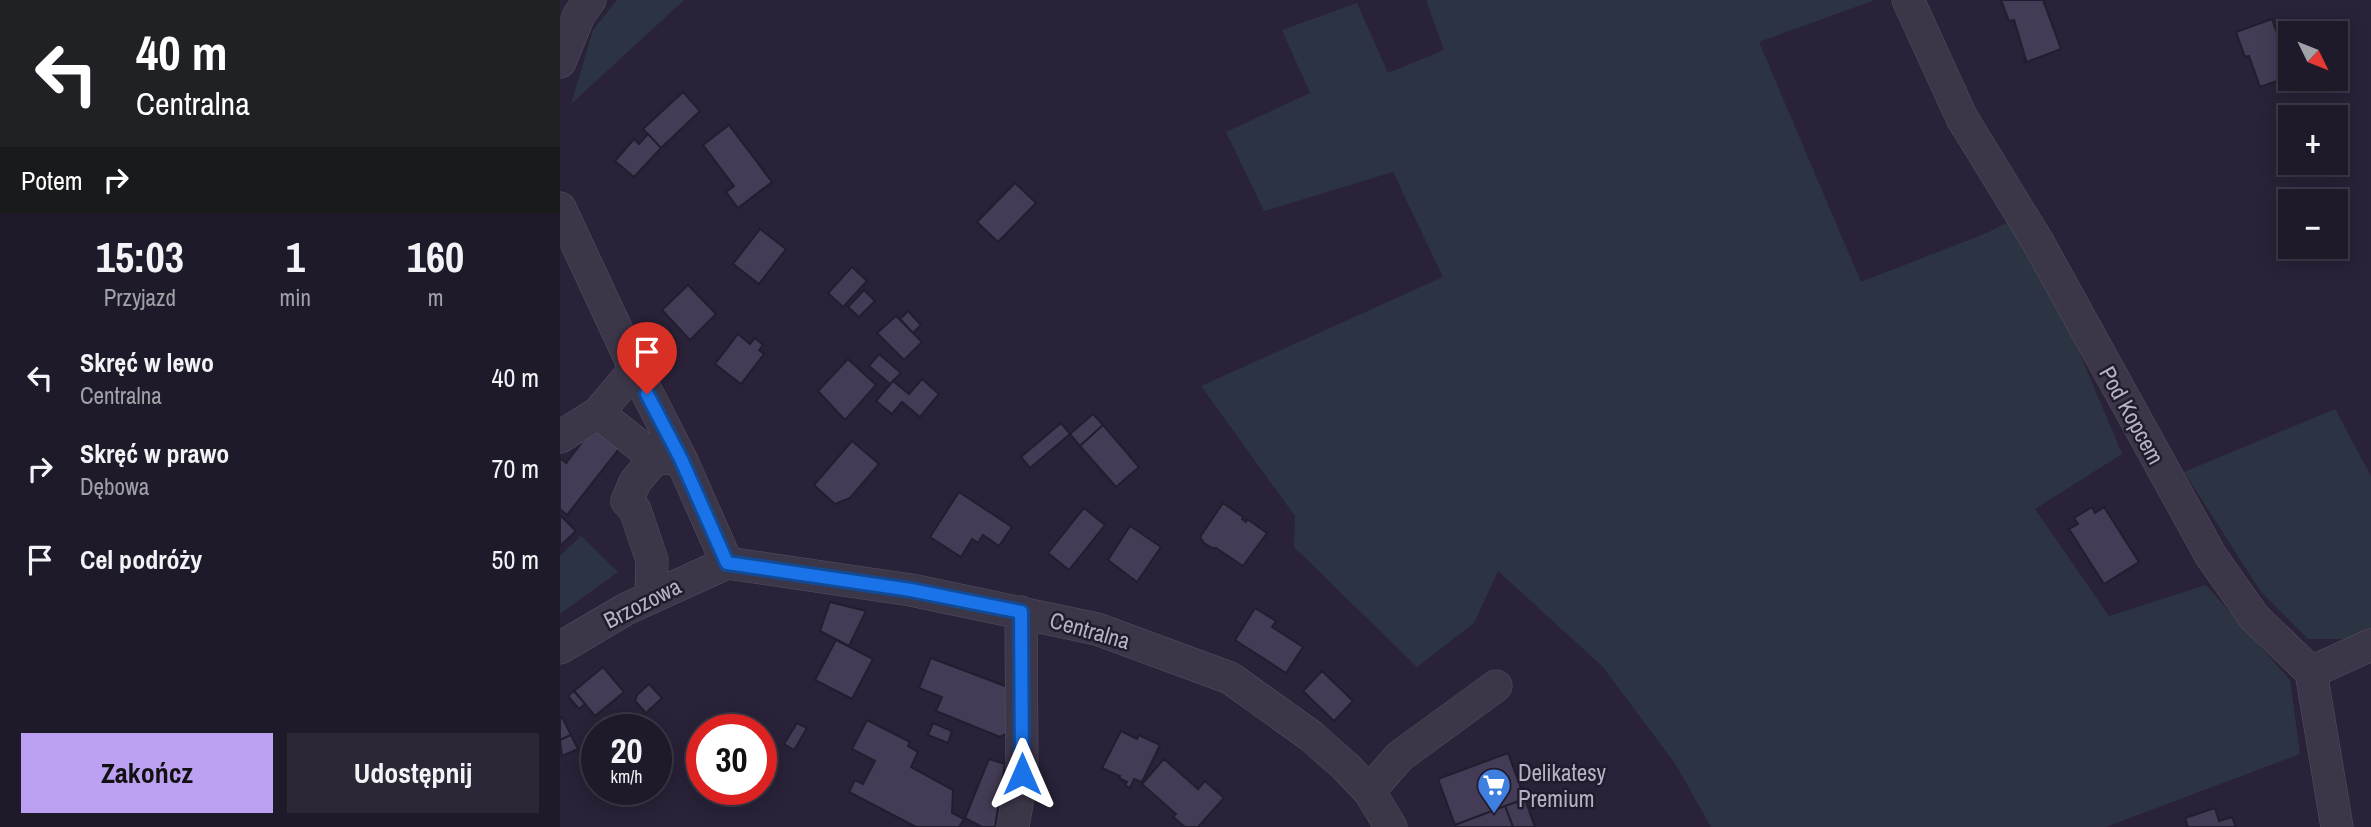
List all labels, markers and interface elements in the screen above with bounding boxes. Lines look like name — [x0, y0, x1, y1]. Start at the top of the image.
text: 40 m — [136, 19, 228, 85]
north arrow — [2278, 21, 2348, 91]
map controls — [2278, 21, 2348, 259]
icon: left — [21, 28, 112, 119]
text: Centralna — [136, 82, 250, 125]
button: + — [2278, 105, 2348, 175]
icon: right — [97, 161, 135, 199]
text: Potem — [21, 163, 83, 198]
button: − — [2278, 189, 2348, 259]
text: 15:03 — [96, 229, 184, 285]
text: 1 — [286, 229, 305, 285]
text: 160 — [407, 229, 464, 285]
text: Przyjazd — [104, 282, 176, 313]
text: min — [280, 282, 311, 313]
text: m — [428, 282, 443, 313]
pin — [617, 322, 677, 394]
icon: arrive — [628, 333, 666, 371]
text: Skręć w lewo — [80, 345, 214, 380]
icon: left — [21, 359, 59, 397]
text: 40 m — [492, 360, 539, 395]
street label: Pod Kopcem — [2092, 360, 2172, 470]
text: Centralna — [80, 380, 162, 411]
text: Skręć w prawo — [80, 436, 229, 471]
icon: right — [21, 450, 59, 488]
text: 70 m — [492, 451, 539, 486]
text: Dębowa — [80, 471, 149, 502]
icon: arrive — [21, 541, 59, 579]
text: Cel podróży — [80, 542, 202, 577]
text: 50 m — [492, 542, 539, 577]
street label: Brzozowa — [598, 570, 686, 636]
street label: Centralna — [1046, 604, 1134, 656]
speed limit sign: 30 — [686, 714, 777, 805]
text: 20 — [611, 727, 642, 774]
button: Zakończ — [21, 733, 273, 813]
button: Udostępnij — [287, 733, 539, 813]
position arrow — [985, 737, 1059, 811]
place label: Delikatesy Premium — [1518, 757, 1607, 814]
text: km/h — [611, 764, 643, 789]
supermarket icon: Delikatesy Premium — [1475, 766, 1513, 815]

